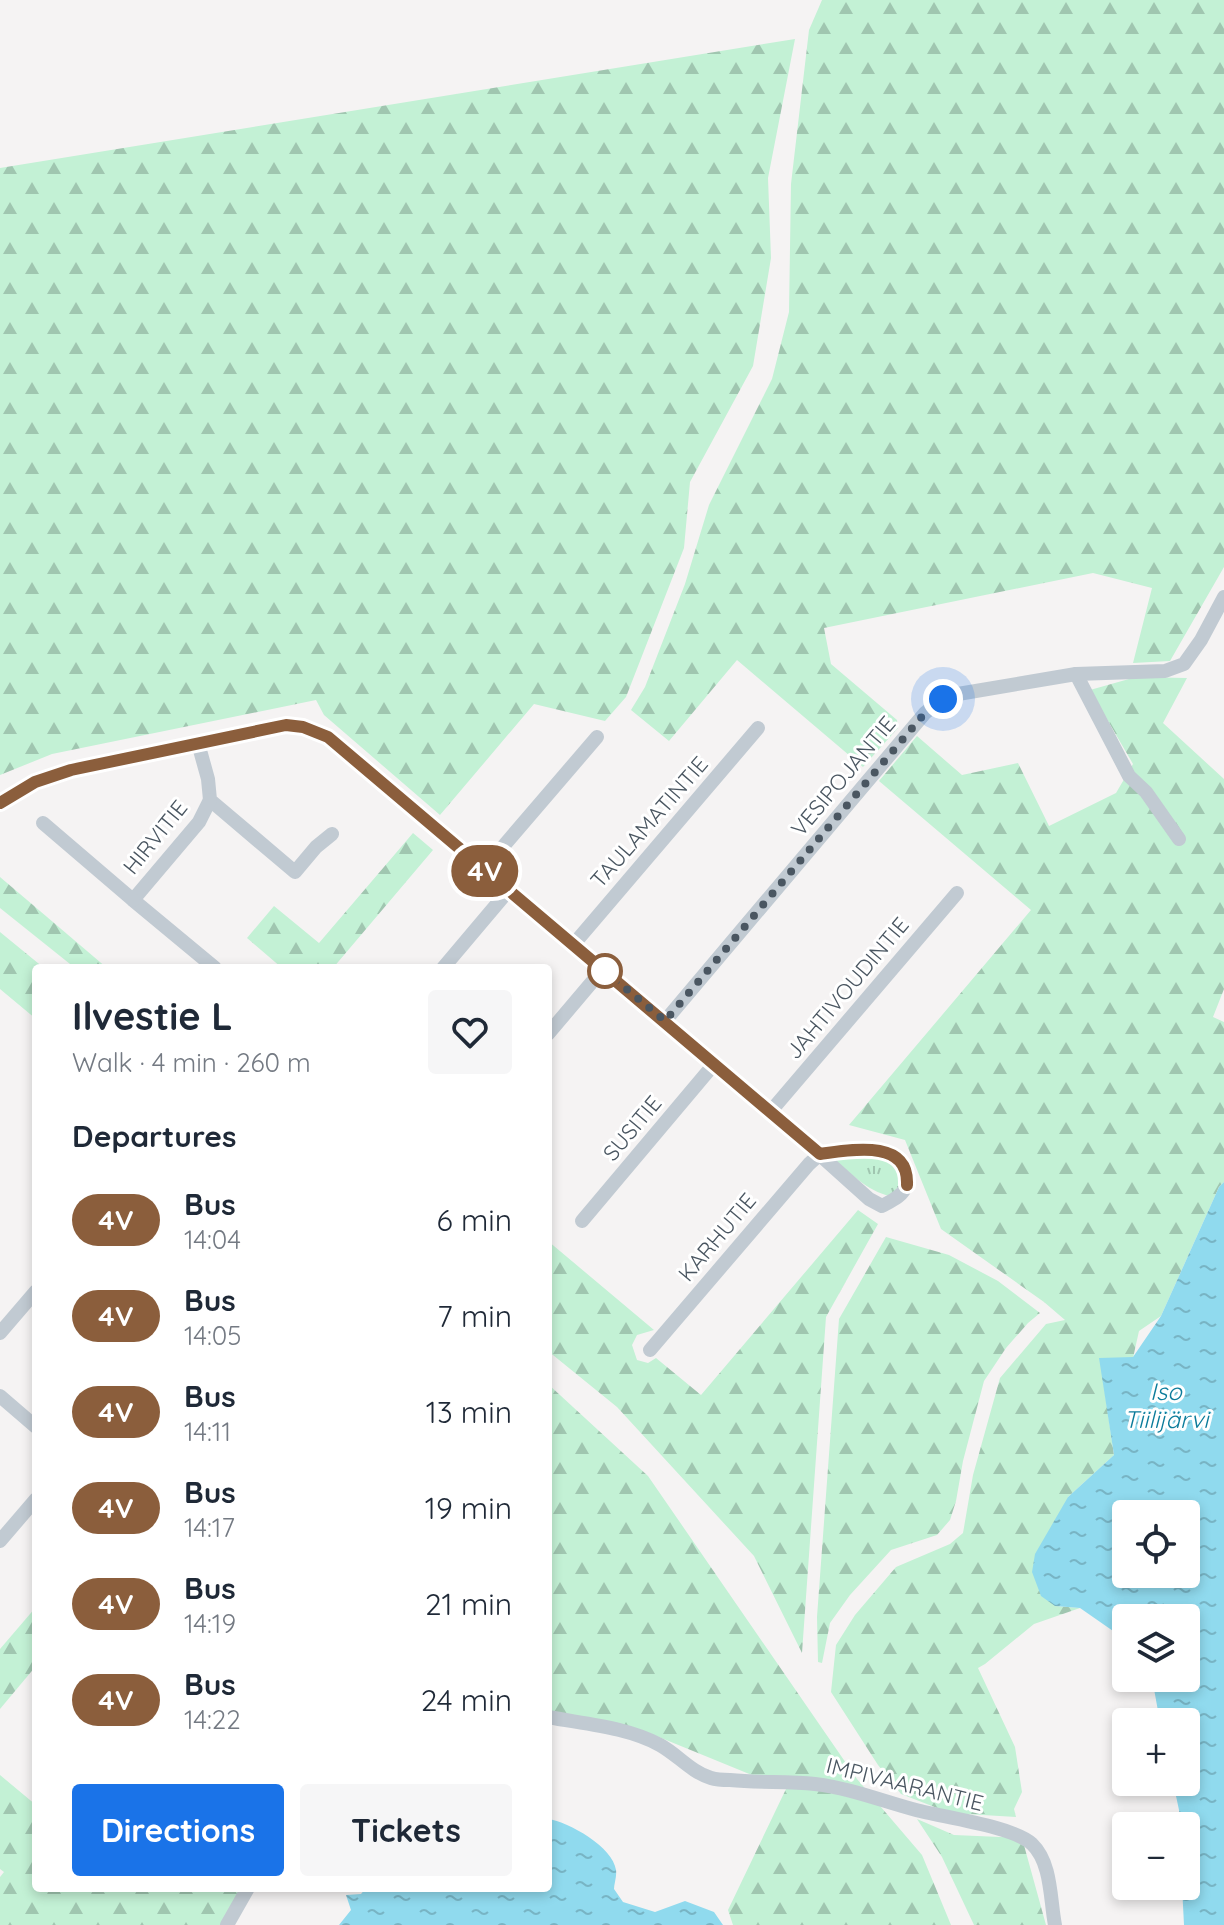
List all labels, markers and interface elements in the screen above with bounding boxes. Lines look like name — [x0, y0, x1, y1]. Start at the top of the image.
your location — [923, 679, 963, 719]
street label: VESIPOJANTIE — [785, 710, 901, 842]
street label: TAULAMATINTIE — [584, 750, 714, 894]
street label: HIRVITIE — [117, 794, 193, 880]
line badge: 4V — [449, 845, 521, 897]
text: 4V — [467, 853, 503, 888]
street label: JAHTIVOUDINTIE — [779, 911, 915, 1065]
unlabelled marker — [588, 954, 622, 988]
button: heart — [428, 990, 512, 1074]
text: Ilvestie L — [72, 992, 233, 1040]
text: Walk · 4 min · 260 m — [72, 1046, 311, 1079]
street label: SUSITIE — [597, 1090, 667, 1166]
text: Departures — [72, 1117, 237, 1155]
text: Bus — [184, 1185, 236, 1223]
street label: KARHUTIE — [672, 1187, 762, 1287]
text: 6 min — [437, 1201, 512, 1239]
text: 4V — [98, 1202, 134, 1237]
text: 14:04 — [184, 1223, 241, 1256]
text: Bus — [184, 1281, 236, 1319]
text: 7 min — [437, 1297, 512, 1335]
text: 4V — [98, 1298, 134, 1333]
text: 14:05 — [184, 1319, 241, 1352]
water label: Iso Tiilijärvi — [1124, 1376, 1211, 1434]
text: Bus — [184, 1377, 236, 1415]
text: 13 min — [426, 1393, 512, 1431]
text: 4V — [98, 1394, 134, 1429]
text: 14:11 — [184, 1415, 231, 1448]
text: Bus — [184, 1473, 236, 1511]
text: 19 min — [425, 1489, 512, 1527]
text: 4V — [98, 1490, 134, 1525]
map controls — [1112, 1500, 1200, 1900]
button: locate — [1112, 1500, 1200, 1588]
text: 14:17 — [184, 1511, 235, 1544]
text: Bus — [184, 1569, 236, 1607]
text: 21 min — [425, 1585, 512, 1623]
text: 4V — [98, 1586, 134, 1621]
button: layers — [1112, 1604, 1200, 1692]
text: 14:19 — [184, 1607, 236, 1640]
text: Bus — [184, 1665, 236, 1703]
text: 24 min — [421, 1681, 512, 1719]
text: 4V — [98, 1682, 134, 1717]
text: 14:22 — [184, 1703, 241, 1736]
button: + — [1112, 1708, 1200, 1796]
street label: IMPIVAARANTIE — [824, 1751, 986, 1817]
button: Directions — [72, 1784, 284, 1876]
button: Tickets — [300, 1784, 512, 1876]
button: − — [1112, 1812, 1200, 1900]

